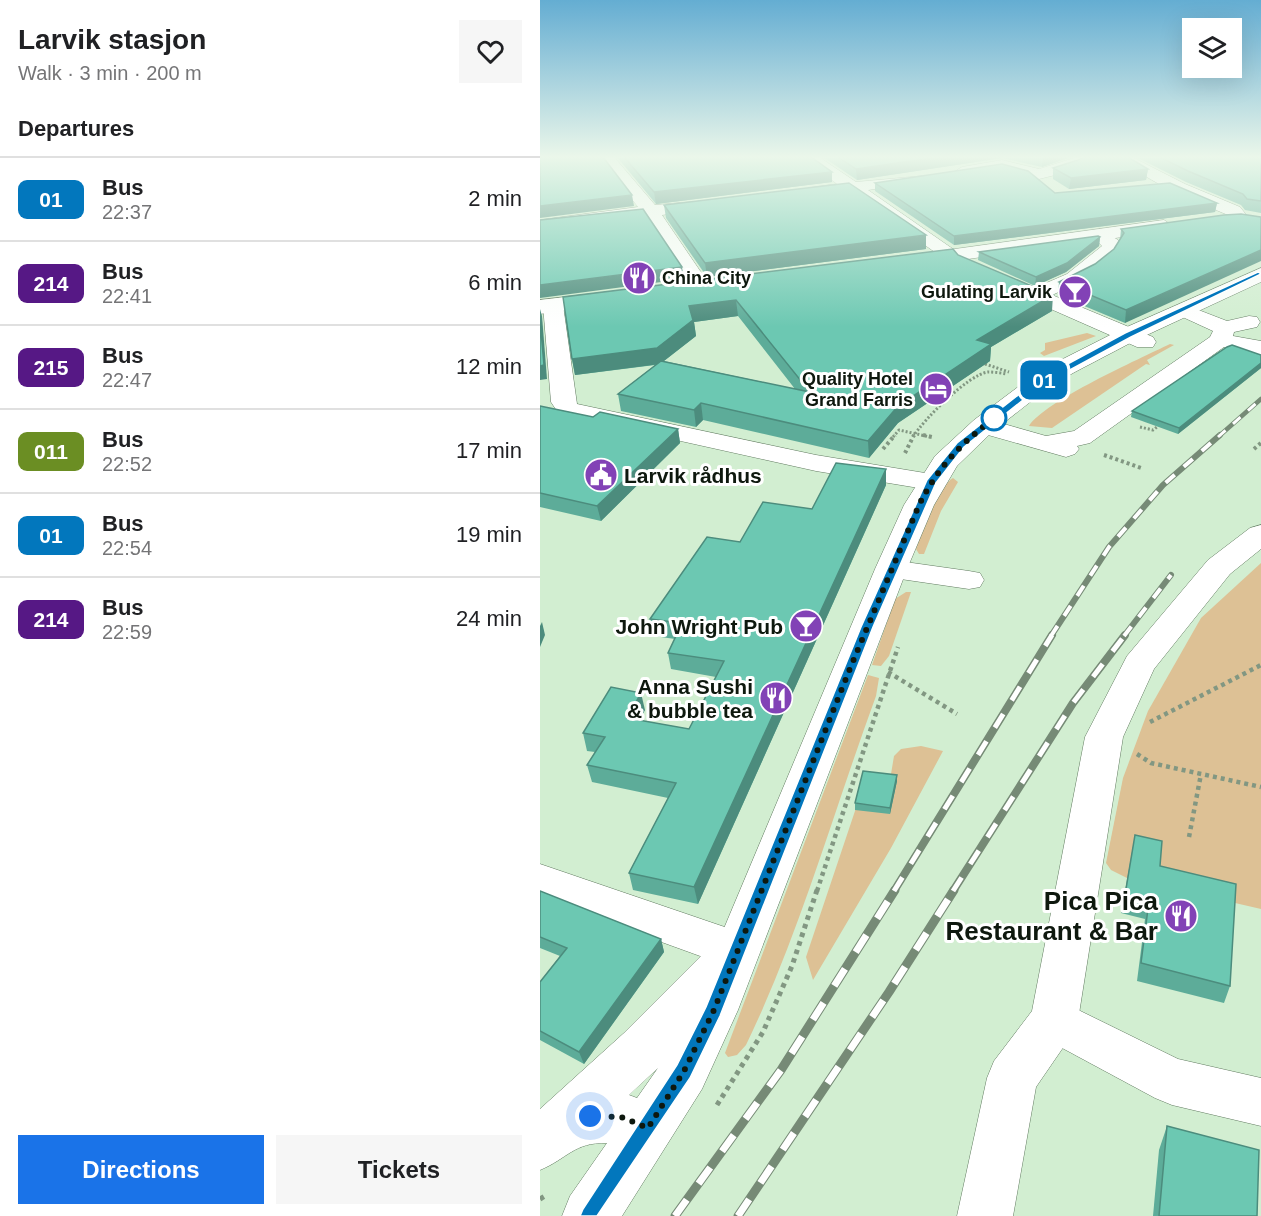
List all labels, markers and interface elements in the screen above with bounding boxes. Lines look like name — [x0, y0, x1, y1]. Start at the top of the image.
map controls — [1182, 18, 1242, 78]
button: layers — [1182, 18, 1242, 78]
button: heart — [459, 20, 522, 83]
text: Larvik stasjon — [18, 24, 206, 55]
text: Walk · 3 min · 200 m — [18, 62, 202, 84]
text: Departures — [18, 116, 134, 141]
text: Bus — [102, 175, 144, 200]
text: 2 min — [468, 186, 522, 211]
text: 01 — [39, 188, 63, 211]
text: 22:37 — [102, 201, 152, 223]
text: Bus — [102, 259, 144, 284]
restaurant icon: China City — [621, 260, 657, 296]
place label: China City — [662, 268, 751, 288]
text: 6 min — [468, 270, 522, 295]
text: 214 — [33, 272, 69, 295]
bar icon: Gulating Larvik — [1057, 274, 1093, 310]
place label: Gulating Larvik — [921, 282, 1053, 302]
text: 22:41 — [102, 285, 152, 307]
text: Bus — [102, 343, 144, 368]
text: 12 min — [456, 354, 522, 379]
text: 215 — [33, 356, 69, 379]
line badge: 01 — [1017, 360, 1071, 400]
text: 22:47 — [102, 369, 152, 391]
place label: Quality Hotel Grand Farris — [802, 369, 913, 410]
text: 01 — [1032, 369, 1056, 392]
hotel icon: Quality Hotel Grand Farris — [918, 371, 954, 407]
unlabelled marker — [981, 405, 1007, 431]
text: Bus — [102, 427, 144, 452]
text: 17 min — [456, 438, 522, 463]
text: 011 — [34, 440, 68, 463]
text: 22:52 — [102, 453, 152, 475]
public building icon: Larvik rådhus — [583, 457, 619, 493]
place label: Larvik rådhus — [624, 464, 762, 487]
text: Bus — [102, 511, 144, 536]
text: 19 min — [456, 522, 522, 547]
text: 01 — [39, 524, 63, 547]
text: 22:54 — [102, 537, 152, 559]
text: Bus — [102, 595, 144, 620]
text: 24 min — [456, 606, 522, 631]
text: 214 — [33, 608, 69, 631]
bar icon: John Wright Pub — [788, 608, 824, 644]
place label: John Wright Pub — [615, 615, 783, 638]
text: 22:59 — [102, 621, 152, 643]
place label: Anna Sushi & bubble tea — [627, 675, 753, 722]
restaurant icon: Anna Sushi & bubble tea — [758, 680, 794, 716]
place label: Pica Pica Restaurant & Bar — [946, 886, 1159, 946]
restaurant icon: Pica Pica Restaurant & Bar — [1163, 898, 1199, 934]
your location — [575, 1101, 605, 1131]
button: Directions — [18, 1135, 264, 1204]
button: Tickets — [276, 1135, 522, 1204]

